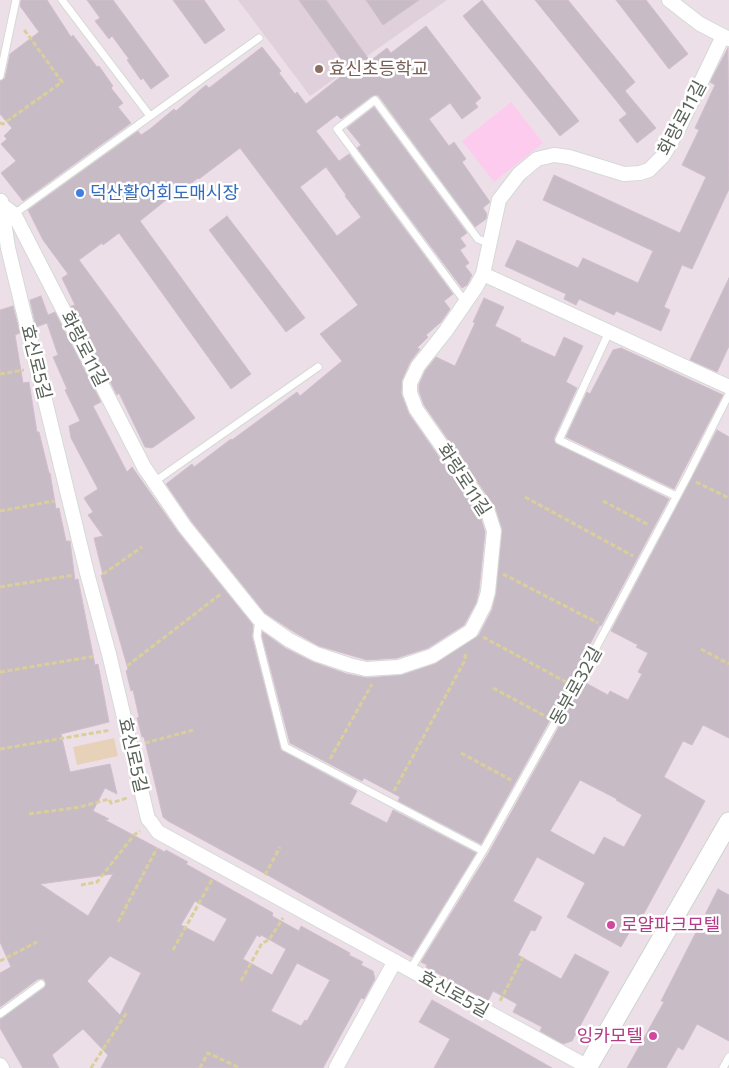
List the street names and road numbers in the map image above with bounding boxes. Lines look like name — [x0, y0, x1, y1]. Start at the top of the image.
street label: 화랑로11길 — [653, 77, 711, 159]
street label: 화랑로11길 — [56, 308, 112, 390]
street label: 효신로5길 — [16, 322, 56, 402]
street label: 화랑로11길 — [433, 440, 495, 520]
street label: 동부로32길 — [546, 643, 606, 729]
street label: 효신로5길 — [114, 715, 152, 795]
street label: 효신로5길 — [415, 966, 493, 1022]

